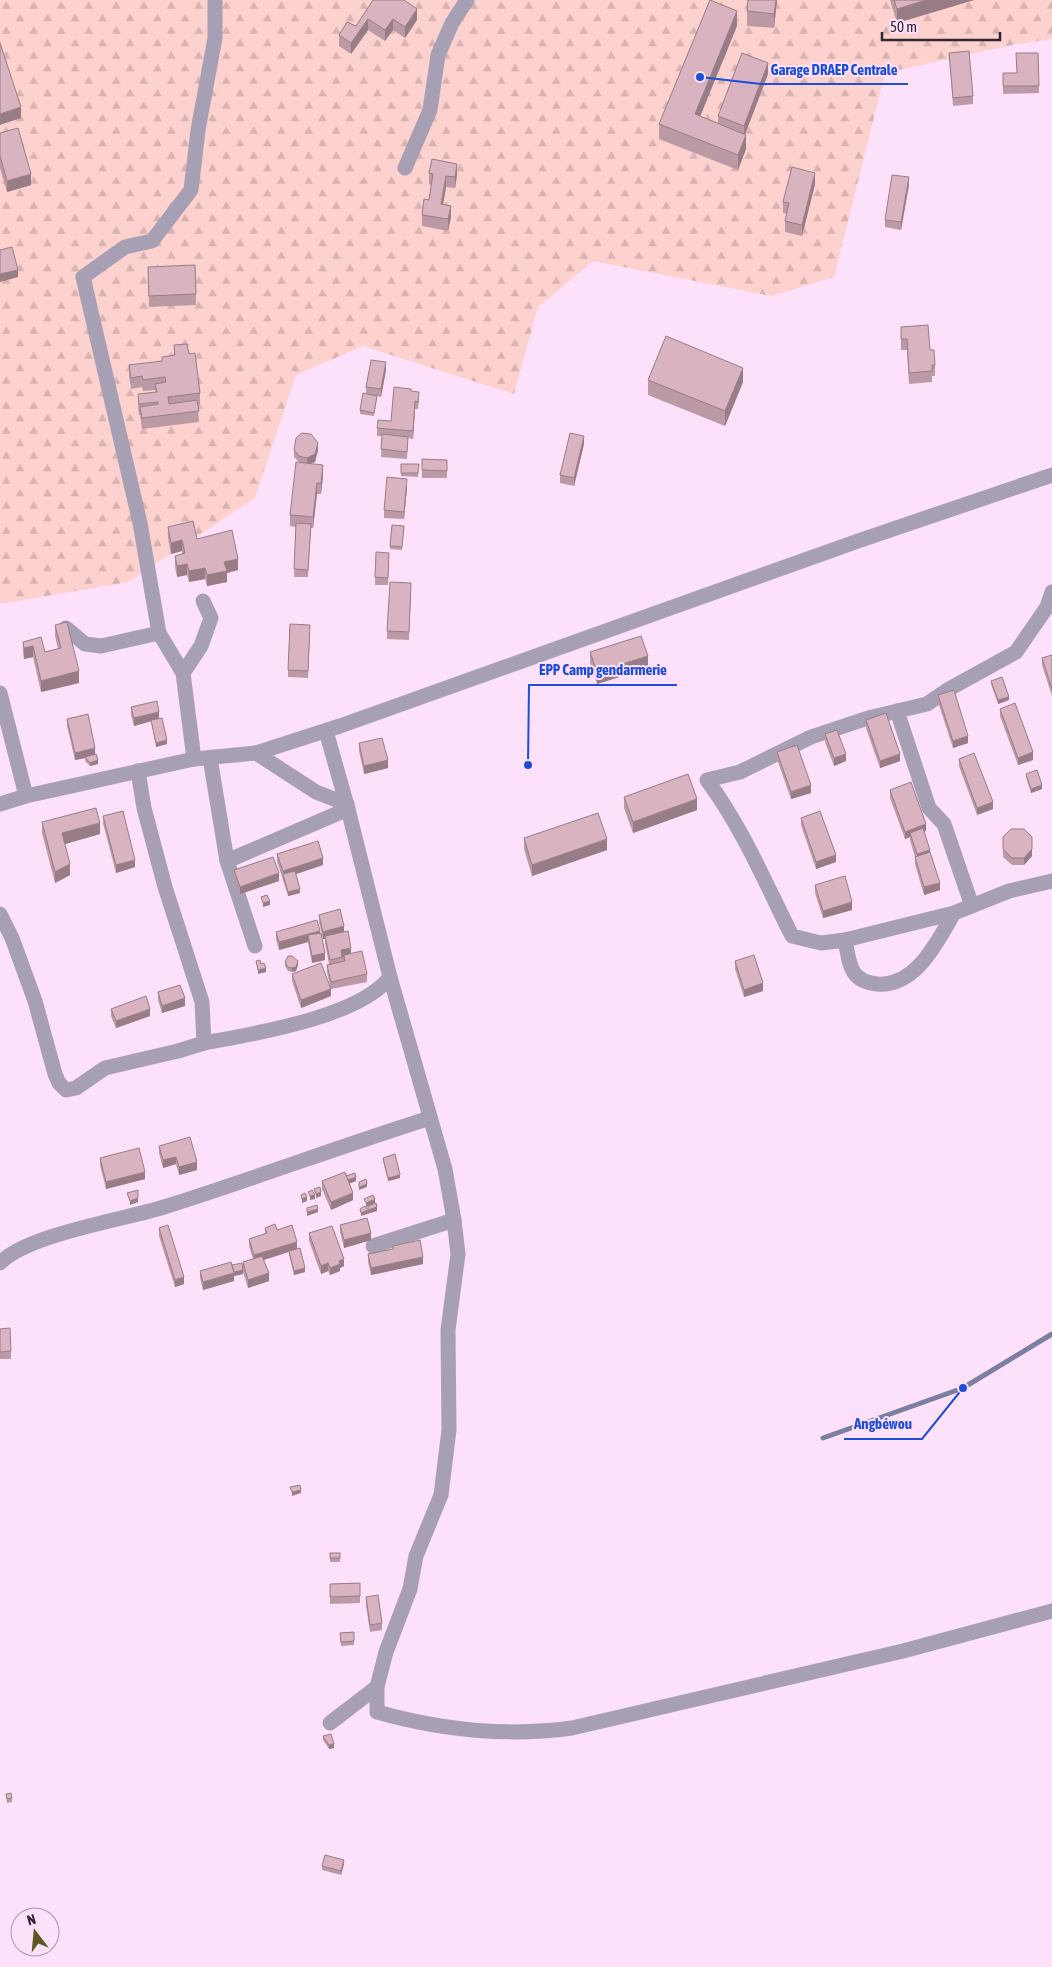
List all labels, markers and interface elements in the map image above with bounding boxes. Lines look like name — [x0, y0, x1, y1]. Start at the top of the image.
scale bar — [882, 10, 1000, 42]
text: 50 m — [890, 18, 917, 35]
callout: Garage DRAEP Centrale — [761, 54, 908, 84]
text: Garage DRAEP Centrale — [771, 61, 898, 78]
callout: EPP Camp gendarmerie — [529, 655, 677, 685]
text: EPP Camp gendarmerie — [539, 661, 667, 678]
callout: Angbéwou — [844, 1409, 922, 1439]
text: Angbéwou — [853, 1415, 912, 1432]
north arrow — [10, 1907, 60, 1957]
text: N — [25, 1911, 38, 1928]

